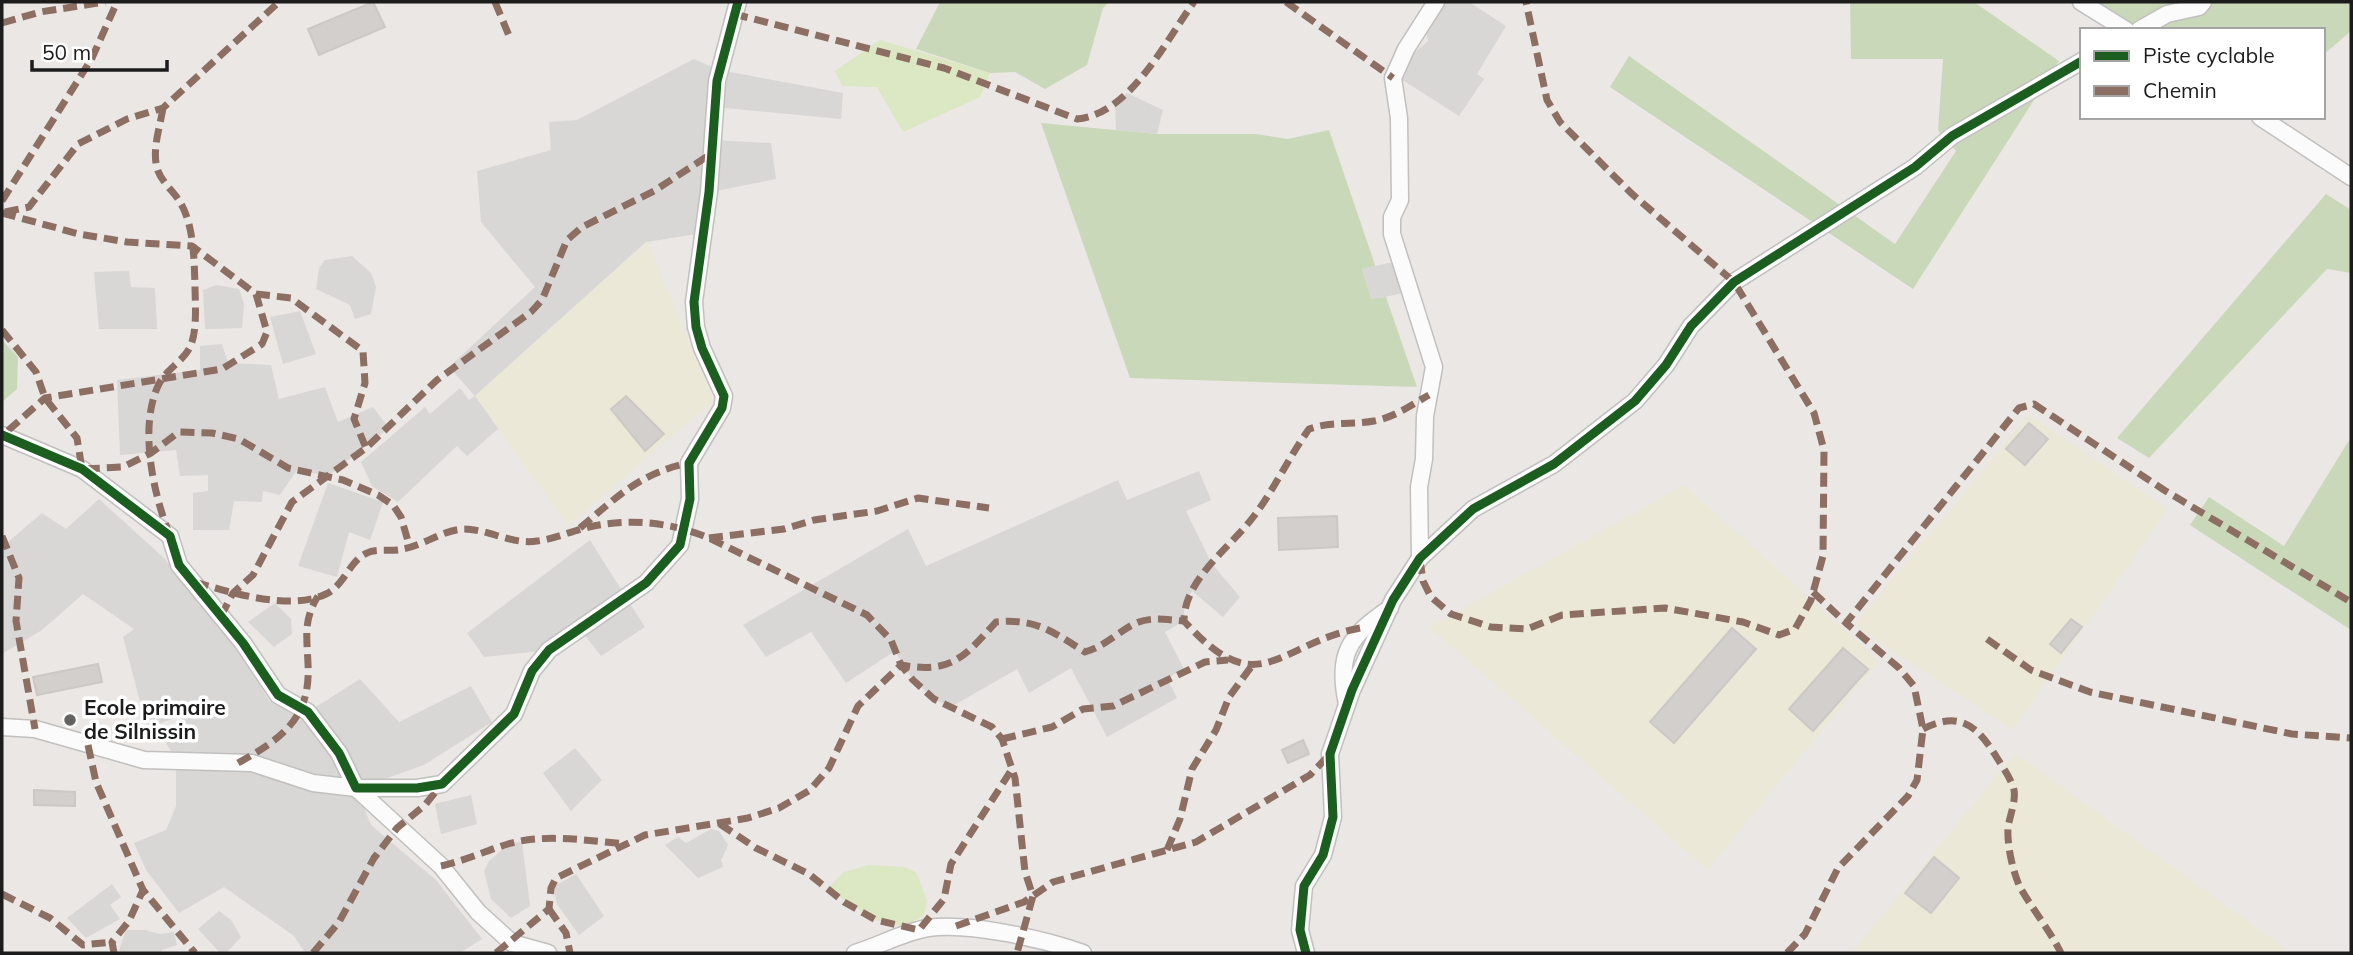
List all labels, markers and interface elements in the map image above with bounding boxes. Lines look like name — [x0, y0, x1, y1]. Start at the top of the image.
scale bar — [32, 28, 166, 72]
legend — [2080, 28, 2325, 119]
text: 50 m — [42, 39, 91, 65]
text: Piste cyclable — [2143, 42, 2275, 68]
text: Chemin — [2143, 77, 2217, 103]
place label: Ecole primaire de Silnissin — [84, 694, 226, 744]
marker: Ecole primaire de Silnissin — [62, 712, 78, 728]

